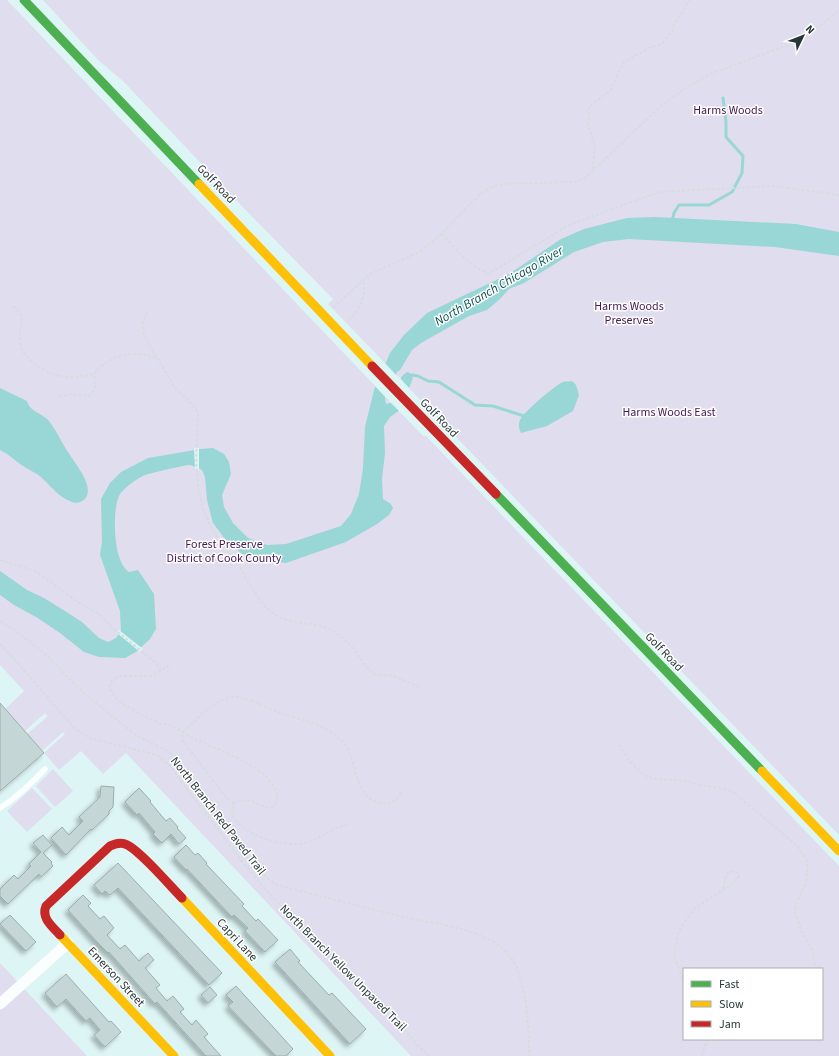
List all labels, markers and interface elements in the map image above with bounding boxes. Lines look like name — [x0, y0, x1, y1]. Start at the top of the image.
north arrow — [783, 16, 823, 56]
text: N — [802, 22, 818, 37]
park label: Harms Woods — [693, 102, 763, 119]
street label: Golf Road — [193, 161, 239, 207]
water label: North Branch Chicago River — [431, 241, 567, 330]
park label: Harms Woods Preserves — [594, 298, 664, 329]
street label: Golf Road — [416, 395, 462, 441]
park label: Harms Woods East — [622, 404, 716, 421]
park label: Forest Preserve District of Cook County — [167, 536, 282, 567]
street label: Golf Road — [641, 629, 687, 675]
street label: North Branch Red Paved Trail — [166, 753, 270, 879]
street label: North Branch Yellow Unpaved Trail — [276, 901, 410, 1035]
street label: Capri Lane — [213, 915, 261, 965]
street label: Emerson Street — [84, 943, 148, 1011]
legend — [683, 968, 823, 1040]
text: Fast — [719, 976, 739, 993]
text: Slow — [719, 996, 744, 1013]
text: Jam — [719, 1016, 741, 1033]

